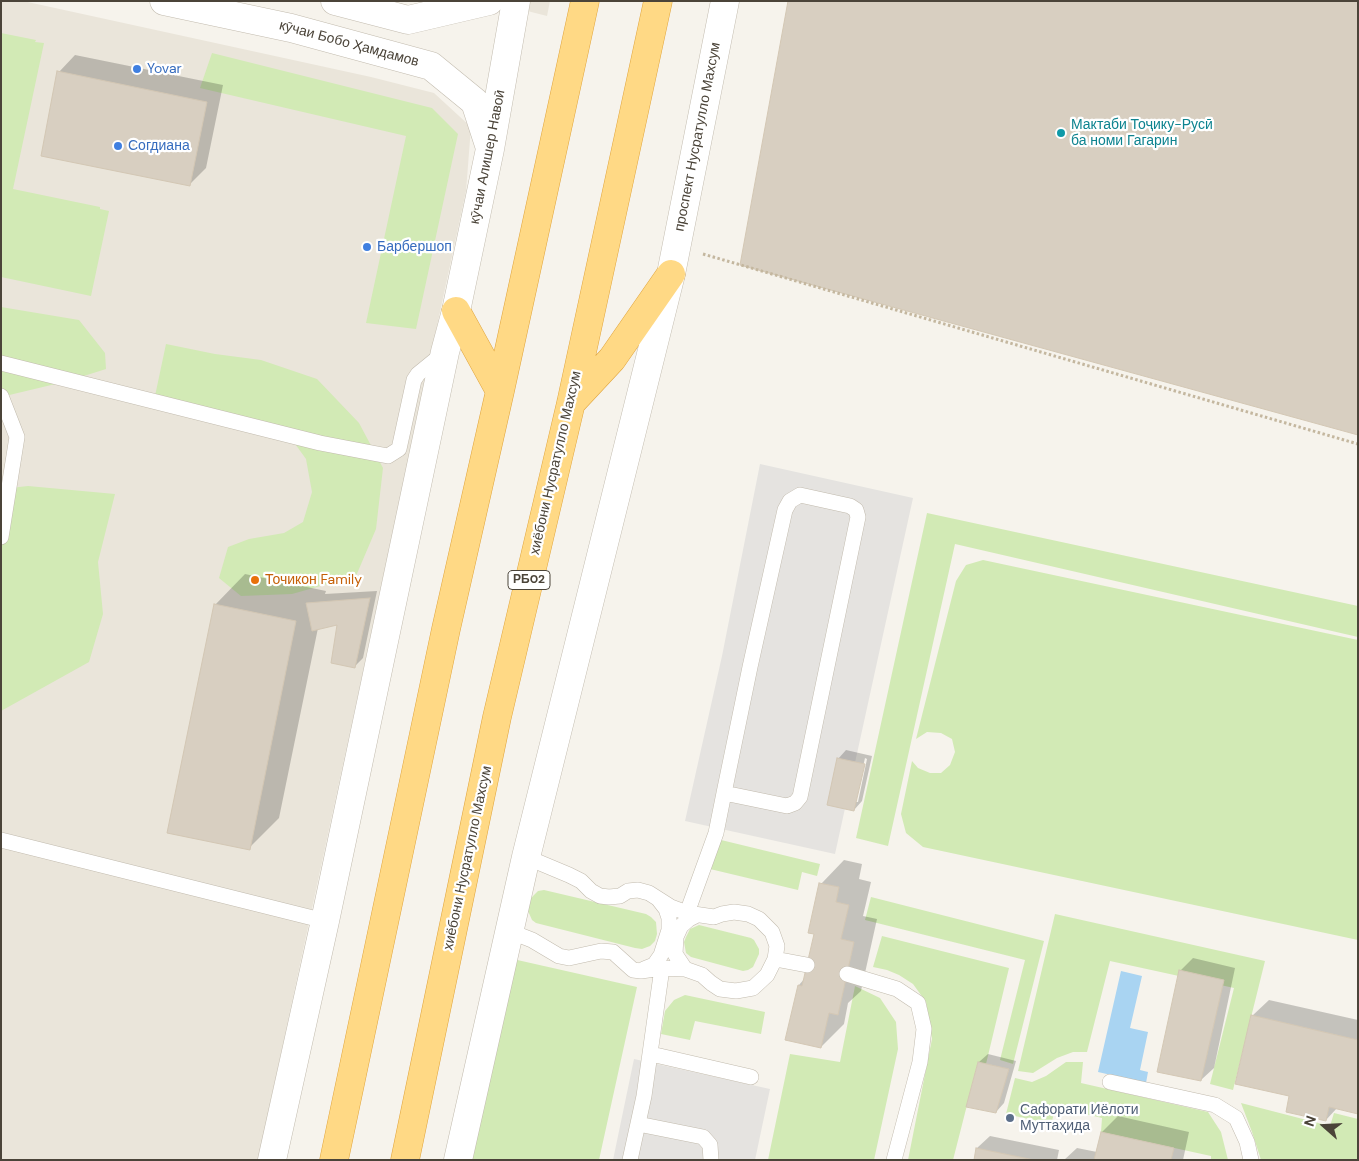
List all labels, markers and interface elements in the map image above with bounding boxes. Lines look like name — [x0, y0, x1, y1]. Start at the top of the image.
street label: кӯчаи Бобо Ҳамдамов — [277, 17, 421, 71]
street label: проспект Нусратулло Махсум — [671, 41, 725, 233]
place label: Yovar — [147, 61, 182, 77]
marker: Yovar — [131, 63, 143, 75]
street label: кӯчаи Алишер Навоӣ — [467, 88, 509, 226]
place label: Мактаби Тоҷику-Русӣ ба номи Гагарин — [1071, 117, 1213, 150]
marker: Мактаби Тоҷику-Русӣ ба номи Гагарин — [1055, 127, 1067, 139]
place label: Согдиана — [128, 138, 190, 154]
marker: Согдиана — [112, 140, 124, 152]
place label: Барбершоп — [377, 239, 452, 255]
marker: Барбершоп — [361, 241, 373, 253]
street label: хиёбони Нусратулло Махсум — [527, 369, 585, 557]
road number: РБ02 — [508, 570, 550, 590]
place label: Точикон Family — [265, 572, 362, 588]
marker: Точикон Family — [249, 574, 261, 586]
street label: хиёбони Нусратулло Махсум — [440, 764, 496, 952]
north arrow — [1299, 1101, 1349, 1151]
place label: Сафорати Иёлоти Муттаҳида — [1020, 1102, 1138, 1134]
marker: Сафорати Иёлоти Муттаҳида — [1004, 1112, 1016, 1124]
text: N — [1300, 1113, 1320, 1129]

